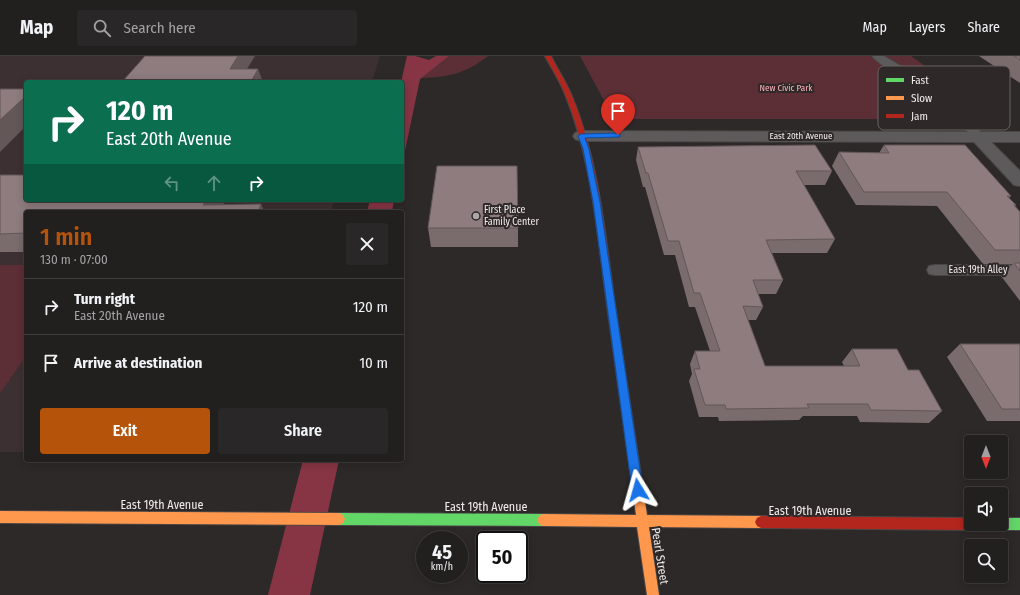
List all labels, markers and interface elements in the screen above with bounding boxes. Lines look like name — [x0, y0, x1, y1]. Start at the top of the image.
search box — [77, 10, 357, 46]
text: Map — [20, 16, 53, 39]
icon: search — [91, 17, 113, 39]
text: Search here — [123, 19, 196, 37]
text: Map — [863, 19, 887, 36]
text: Layers — [909, 19, 945, 36]
text: Share — [967, 19, 1000, 36]
legend — [878, 66, 1010, 130]
text: Fast — [911, 74, 929, 87]
park label: New Civic Park — [760, 83, 813, 93]
text: Slow — [911, 92, 932, 105]
text: 120 m — [106, 94, 173, 127]
pin — [601, 94, 635, 135]
icon: right — [40, 96, 92, 148]
icon: arrive — [607, 100, 629, 122]
text: Jam — [911, 110, 928, 123]
text: East 20th Avenue — [106, 128, 232, 150]
street label: East 20th Avenue — [770, 131, 833, 141]
icon: left — [161, 172, 183, 194]
icon: ahead — [203, 172, 225, 194]
icon: right — [245, 172, 267, 194]
place label: First Place Family Center — [484, 204, 539, 228]
marker: First Place Family Center — [471, 211, 481, 221]
text: 1 min — [40, 223, 92, 251]
button: close — [346, 223, 388, 265]
text: 130 m · 07:00 — [40, 252, 108, 267]
street label: East 19th Alley — [949, 264, 1008, 276]
text: Turn right — [74, 290, 135, 308]
icon: right — [40, 296, 62, 318]
text: 120 m — [353, 298, 388, 316]
text: East 20th Avenue — [74, 308, 165, 323]
icon: arrive — [40, 352, 62, 374]
text: Arrive at destination — [74, 354, 202, 372]
text: 10 m — [359, 354, 388, 372]
button: Exit — [40, 408, 210, 454]
button: Share — [218, 408, 388, 454]
north arrow — [964, 435, 1008, 479]
map controls — [964, 435, 1008, 583]
position arrow — [617, 469, 659, 511]
button: sound — [964, 487, 1008, 531]
street label: East 19th Avenue — [121, 498, 203, 512]
street label: East 19th Avenue — [445, 500, 527, 514]
street label: East 19th Avenue — [769, 504, 851, 518]
street label: Pearl Street — [649, 527, 671, 585]
speed limit sign: 50 — [476, 531, 528, 583]
button: search — [964, 539, 1008, 583]
text: 45 — [432, 540, 452, 564]
text: km/h — [431, 561, 453, 573]

